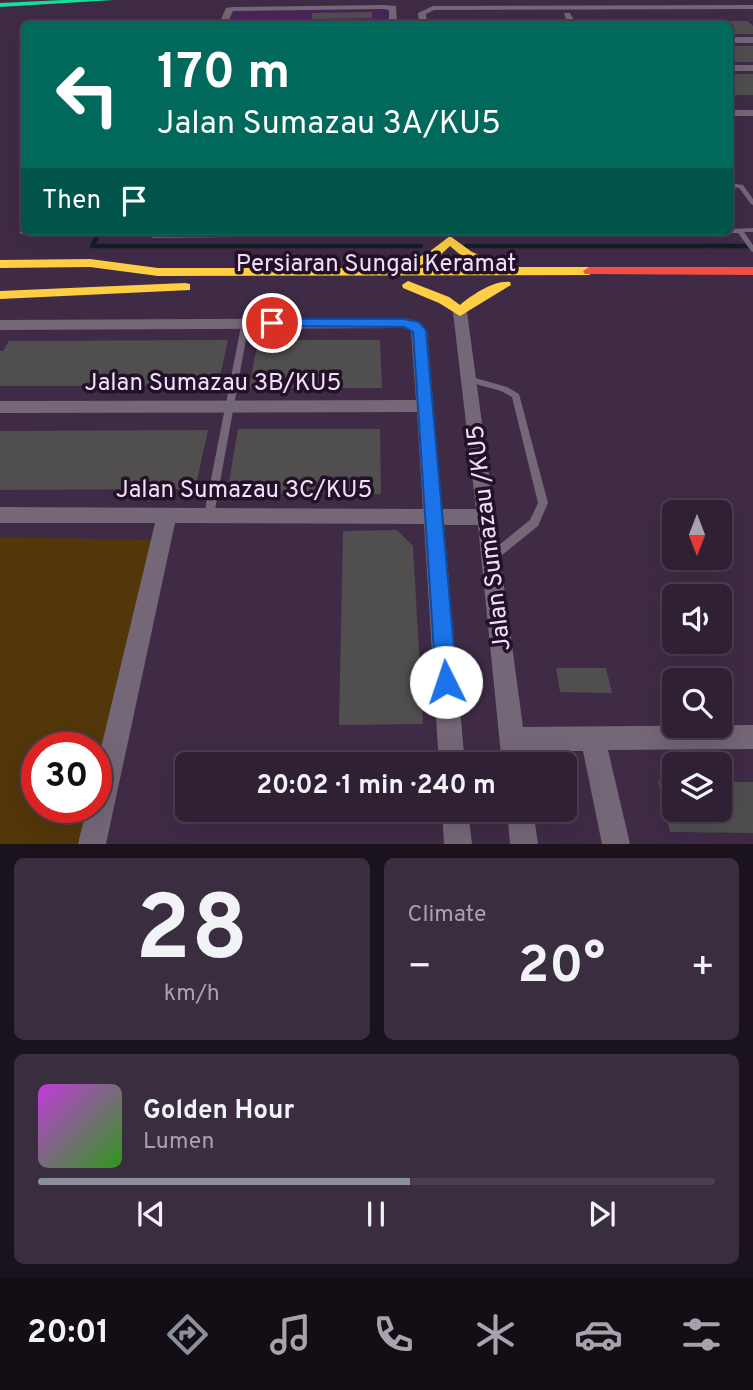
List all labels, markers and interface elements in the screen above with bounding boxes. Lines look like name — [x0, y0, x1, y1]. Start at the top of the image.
text: 170 m — [157, 44, 290, 106]
icon: left — [42, 49, 133, 140]
text: Jalan Sumazau 3A/KU5 — [157, 105, 501, 145]
icon: arrive — [115, 182, 153, 220]
text: Then — [42, 185, 101, 218]
street label: Persiaran Sungai Keramat — [236, 250, 516, 280]
pin — [242, 293, 302, 353]
icon: arrive — [253, 304, 291, 342]
street label: Jalan Sumazau 3B/KU5 — [85, 369, 341, 399]
street label: Jalan Sumazau /KU5 — [461, 423, 519, 652]
street label: Jalan Sumazau 3C/KU5 — [116, 476, 372, 506]
north arrow — [662, 500, 732, 570]
map controls — [662, 500, 732, 822]
button: sound — [662, 584, 732, 654]
position arrow — [409, 645, 483, 719]
button: search — [662, 668, 732, 738]
speed limit sign: 30 — [21, 732, 112, 823]
button: layers — [662, 752, 732, 822]
text: 20:02 · 1 min · 240 m — [256, 770, 496, 803]
text: 28 — [135, 877, 248, 992]
text: Climate — [408, 901, 486, 930]
text: 20° — [517, 935, 605, 1001]
text: − — [408, 944, 432, 993]
text: + — [690, 944, 715, 993]
text: km/h — [164, 980, 220, 1009]
text: Golden Hour — [143, 1095, 294, 1128]
text: Lumen — [143, 1128, 214, 1157]
icon: previous — [132, 1195, 170, 1233]
icon: pause — [357, 1195, 395, 1233]
icon: next — [583, 1195, 621, 1233]
icon: directions — [163, 1310, 212, 1359]
icon: music — [266, 1310, 315, 1359]
icon: phone — [369, 1310, 418, 1359]
icon: climate — [471, 1310, 520, 1359]
icon: car — [574, 1310, 623, 1359]
icon: filters — [677, 1310, 726, 1359]
text: 20:01 — [27, 1314, 109, 1354]

